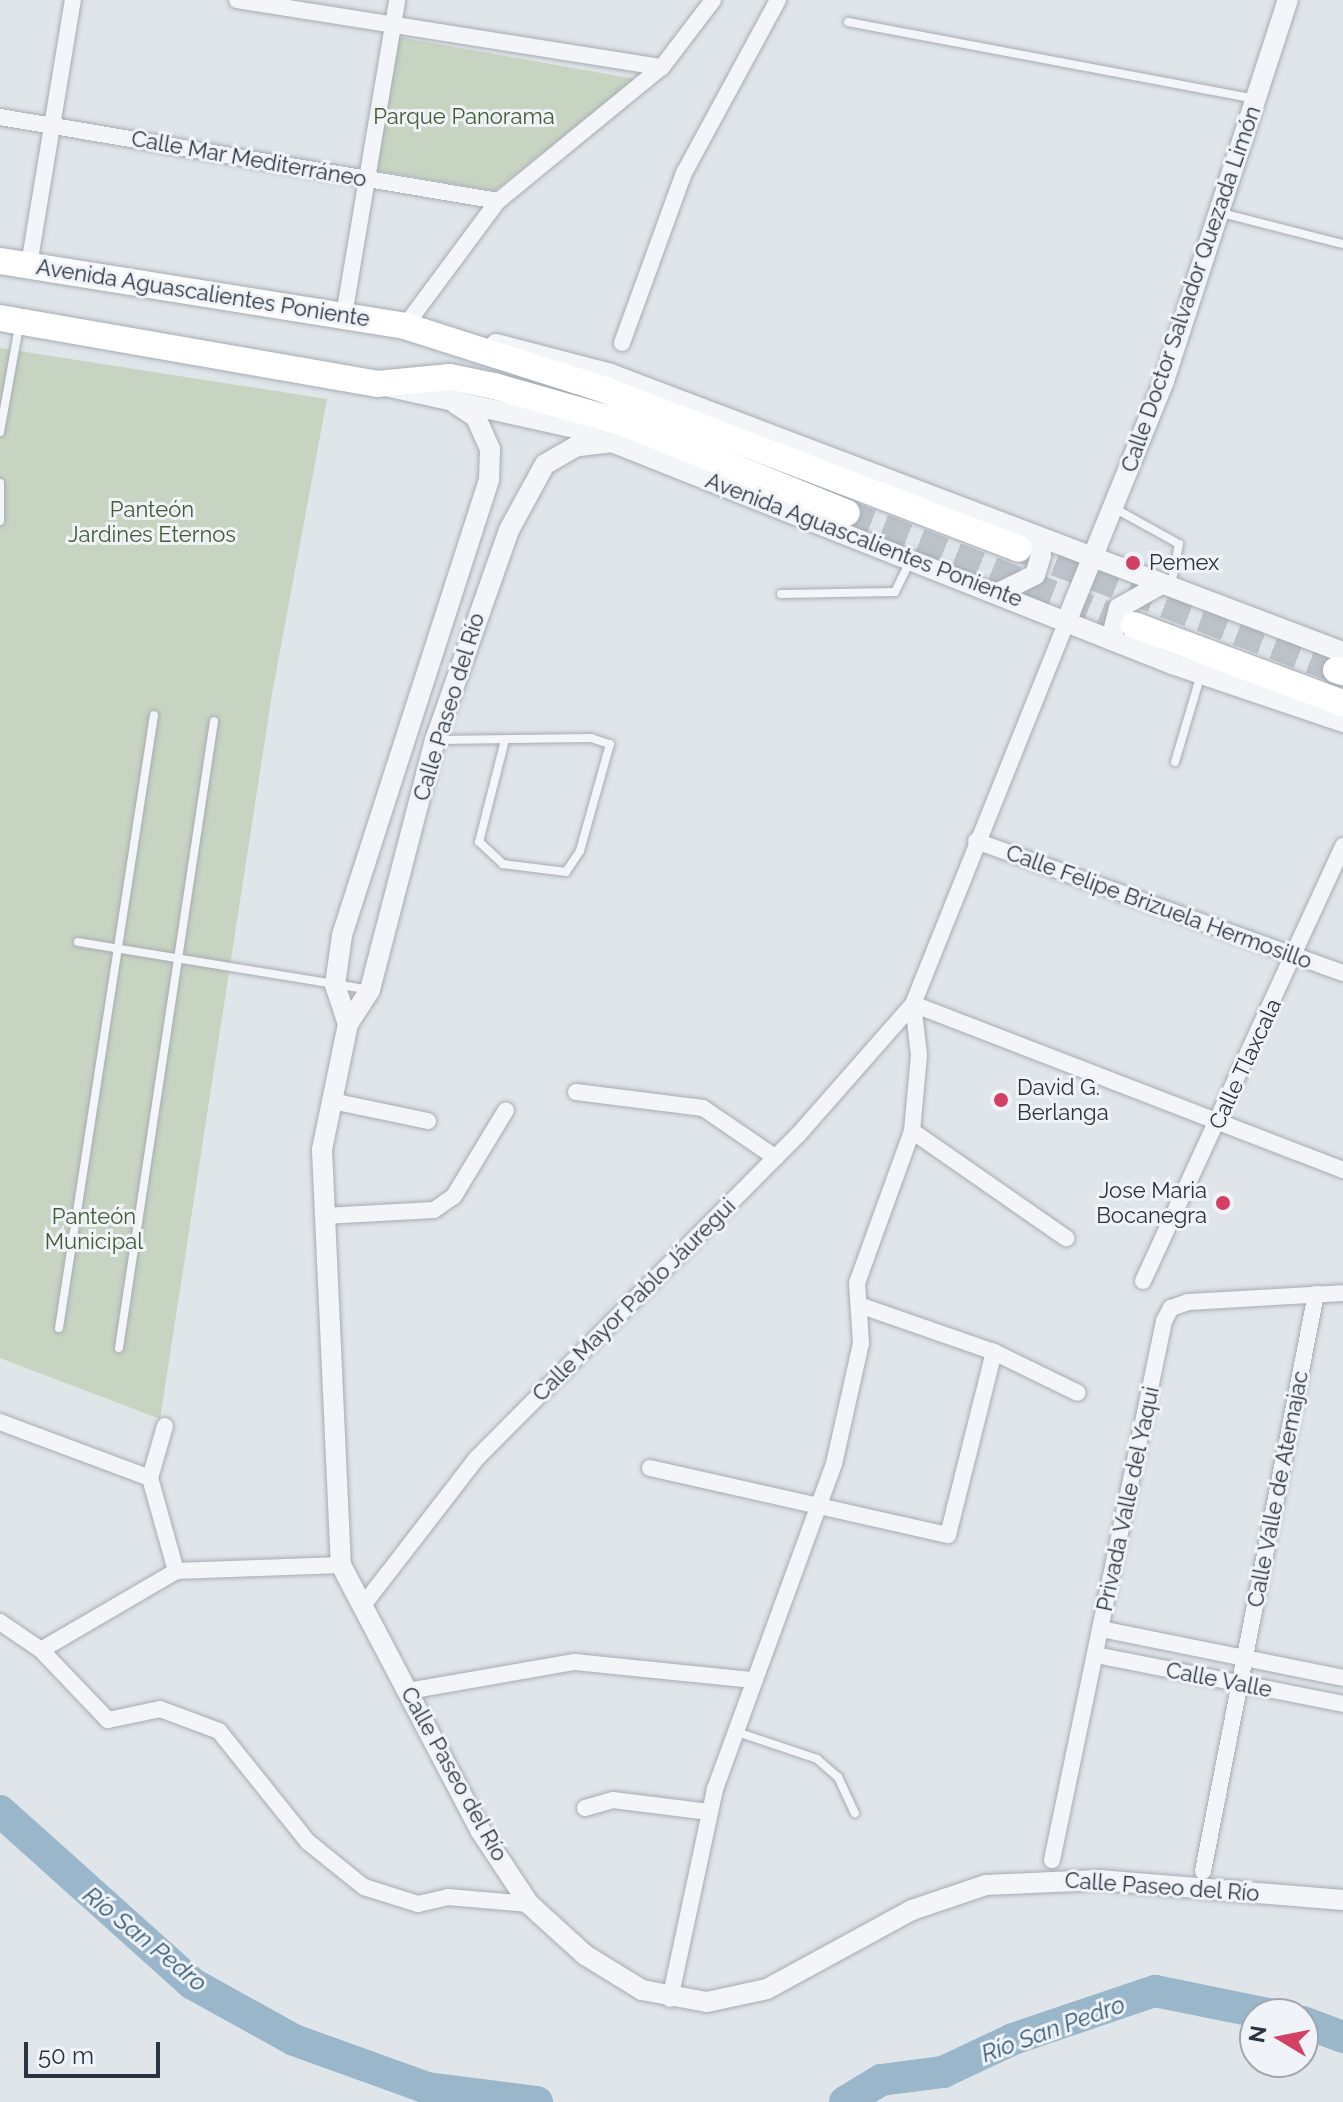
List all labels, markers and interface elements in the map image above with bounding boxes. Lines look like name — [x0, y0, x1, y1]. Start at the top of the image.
street label: Calle Doctor Salvador Quezada Limón — [1116, 102, 1266, 476]
park label: Parque Panorama — [373, 104, 555, 130]
street label: Calle Mar Mediterráneo — [129, 125, 369, 193]
street label: Avenida Aguascalientes Poniente — [34, 254, 372, 332]
street label: Avenida Aguascalientes Poniente — [702, 467, 1026, 613]
park label: Panteón Jardines Eternos — [68, 496, 236, 548]
place label: Pemex — [1149, 550, 1219, 576]
marker: Pemex — [1124, 554, 1142, 572]
street label: Calle Paseo del Río — [408, 610, 490, 804]
street label: Calle Felipe Brizuela Hermosillo — [1002, 839, 1316, 975]
street label: Calle Tlaxcala — [1203, 994, 1287, 1134]
place label: David G. Berlanga — [1017, 1074, 1109, 1126]
marker: David G. Berlanga — [992, 1091, 1010, 1109]
place label: Jose Maria Bocanegra — [1096, 1177, 1207, 1228]
street label: Calle Mayor Pablo Jáuregui — [527, 1193, 741, 1407]
marker: Jose Maria Bocanegra — [1214, 1194, 1232, 1212]
park label: Panteón Municipal — [45, 1203, 143, 1254]
street label: Calle Valle de Atemajac — [1242, 1368, 1314, 1610]
street label: Privada Valle del Yaqui — [1091, 1383, 1165, 1615]
street label: Calle Valle — [1163, 1657, 1275, 1703]
street label: Calle Paseo del Río — [395, 1682, 513, 1866]
street label: Calle Paseo del Río — [1063, 1867, 1261, 1907]
water label: Río San Pedro — [77, 1880, 213, 1998]
water label: Río San Pedro — [977, 1990, 1129, 2068]
north arrow — [1239, 1998, 1319, 2078]
text: N — [1243, 2024, 1272, 2045]
scale bar — [28, 2026, 164, 2076]
text: 50 m — [38, 2041, 94, 2070]

